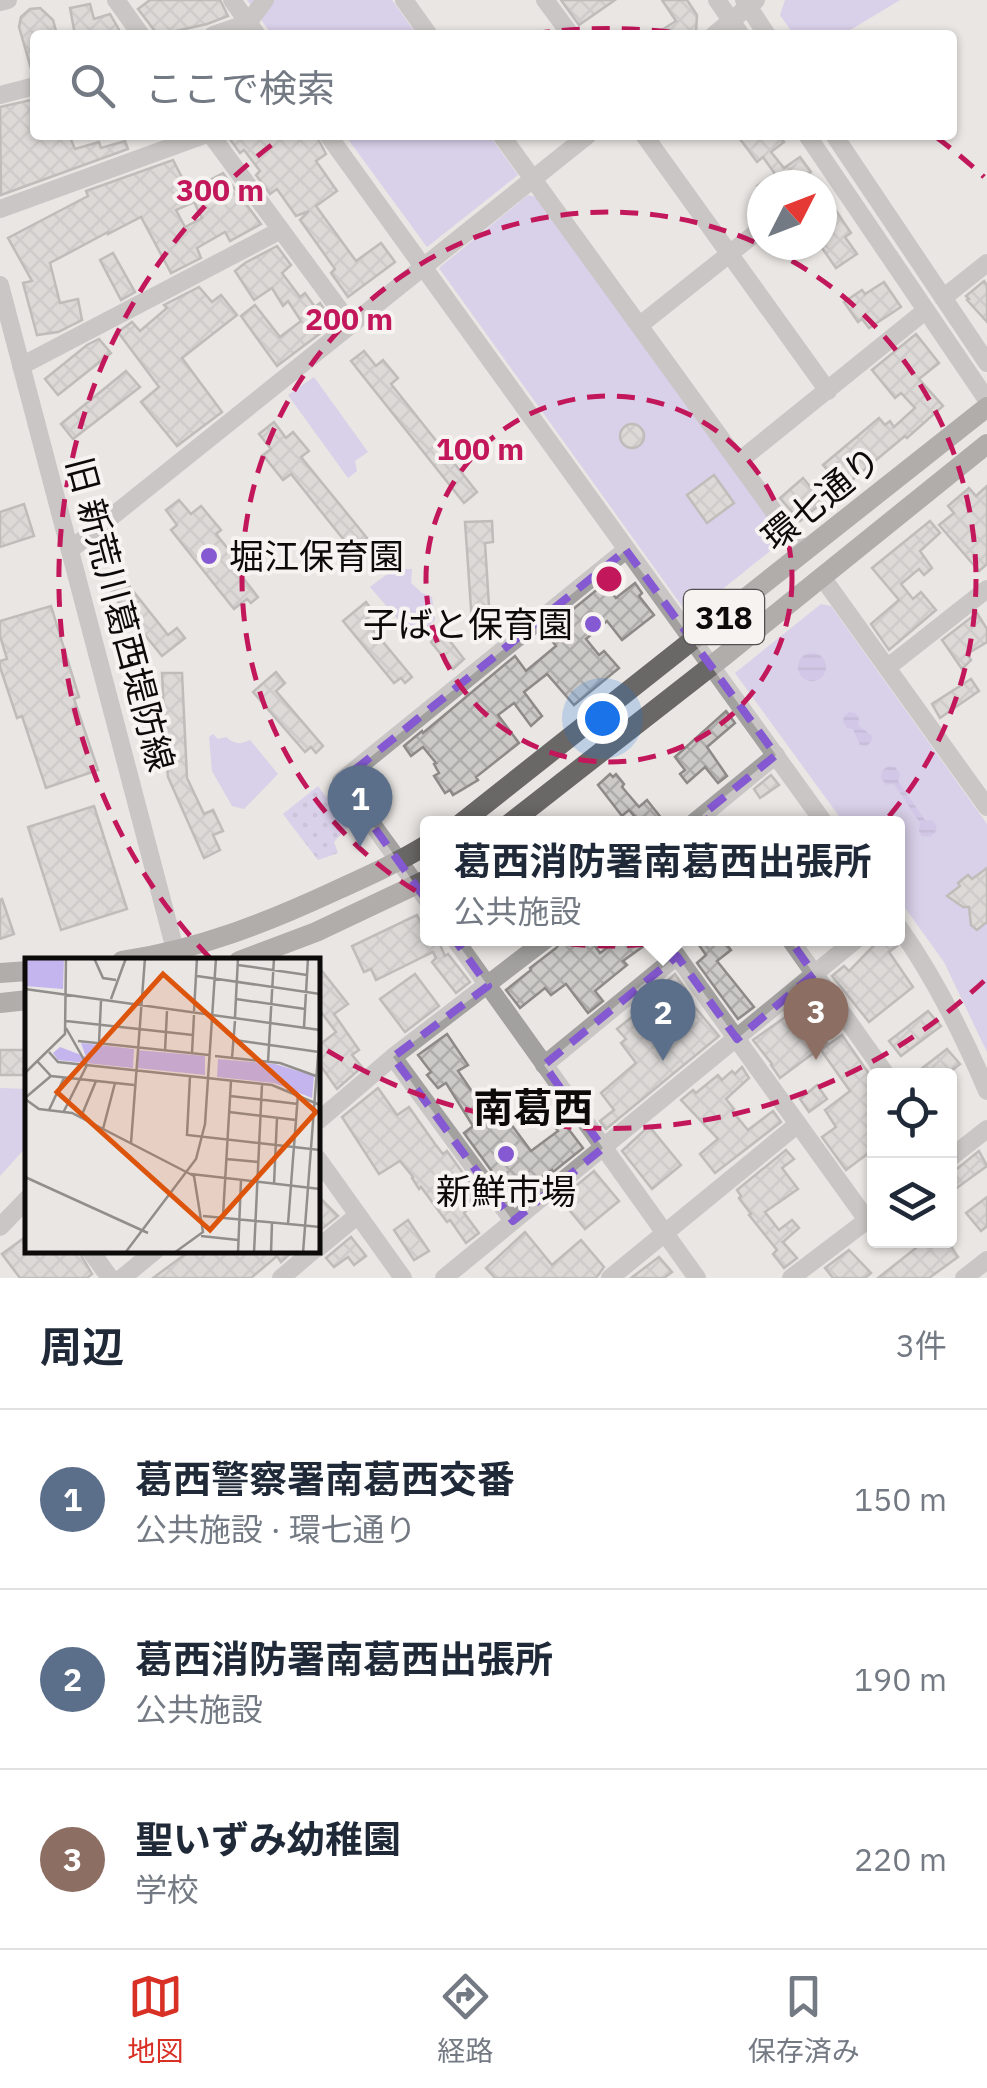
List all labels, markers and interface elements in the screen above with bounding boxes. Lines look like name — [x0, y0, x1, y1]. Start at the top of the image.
search box — [30, 30, 957, 140]
icon: search — [65, 58, 120, 113]
text: ここで検索 — [145, 63, 335, 112]
text: 300 m — [176, 170, 264, 209]
north arrow — [747, 170, 837, 260]
text: 200 m — [305, 299, 393, 338]
text: 100 m — [436, 429, 524, 468]
street label: 環七通り — [752, 436, 890, 560]
street label: 旧 新荒川葛西堤防線 — [57, 452, 185, 776]
place label: 堀江保育園 — [229, 533, 404, 579]
marker: 堀江保育園 — [198, 545, 220, 567]
centre of rings — [591, 561, 627, 597]
road number: 318 — [684, 590, 764, 644]
place label: 子ばと保育園 — [363, 601, 573, 647]
marker: 子ばと保育園 — [582, 613, 604, 635]
your location — [577, 693, 628, 744]
pin: 1 — [328, 764, 392, 847]
popup — [420, 816, 905, 946]
text: 葛西消防署南葛西出張所 — [453, 836, 872, 885]
text: 公共施設 — [453, 890, 582, 932]
inset map — [25, 958, 320, 1253]
pin: 2 — [630, 978, 696, 1061]
pin: 3 — [784, 978, 848, 1060]
map controls — [867, 1068, 957, 1248]
button: locate — [867, 1068, 957, 1158]
district label: 南葛西 — [473, 1081, 593, 1133]
marker: 新鮮市場 — [495, 1143, 517, 1165]
button: layers — [867, 1158, 957, 1248]
place label: 新鮮市場 — [436, 1168, 576, 1214]
text: 周辺 — [40, 1319, 124, 1374]
text: 3件 — [896, 1324, 947, 1366]
text: 葛西警察署南葛西交番 — [135, 1454, 515, 1503]
text: 1 — [63, 1478, 82, 1520]
text: 150 m — [854, 1478, 947, 1520]
text: 公共施設 · 環七通り — [135, 1508, 417, 1550]
text: 葛西消防署南葛西出張所 — [135, 1634, 553, 1683]
text: 2 — [63, 1658, 82, 1700]
text: 190 m — [854, 1658, 947, 1700]
text: 公共施設 — [135, 1688, 263, 1730]
text: 聖いずみ幼稚園 — [135, 1814, 401, 1863]
text: 3 — [63, 1838, 82, 1880]
text: 220 m — [854, 1838, 947, 1880]
text: 学校 — [135, 1868, 199, 1910]
tab: 地図 — [127, 1969, 183, 2069]
tab: 経路 — [437, 1969, 494, 2069]
tab: 保存済み — [748, 1969, 860, 2069]

